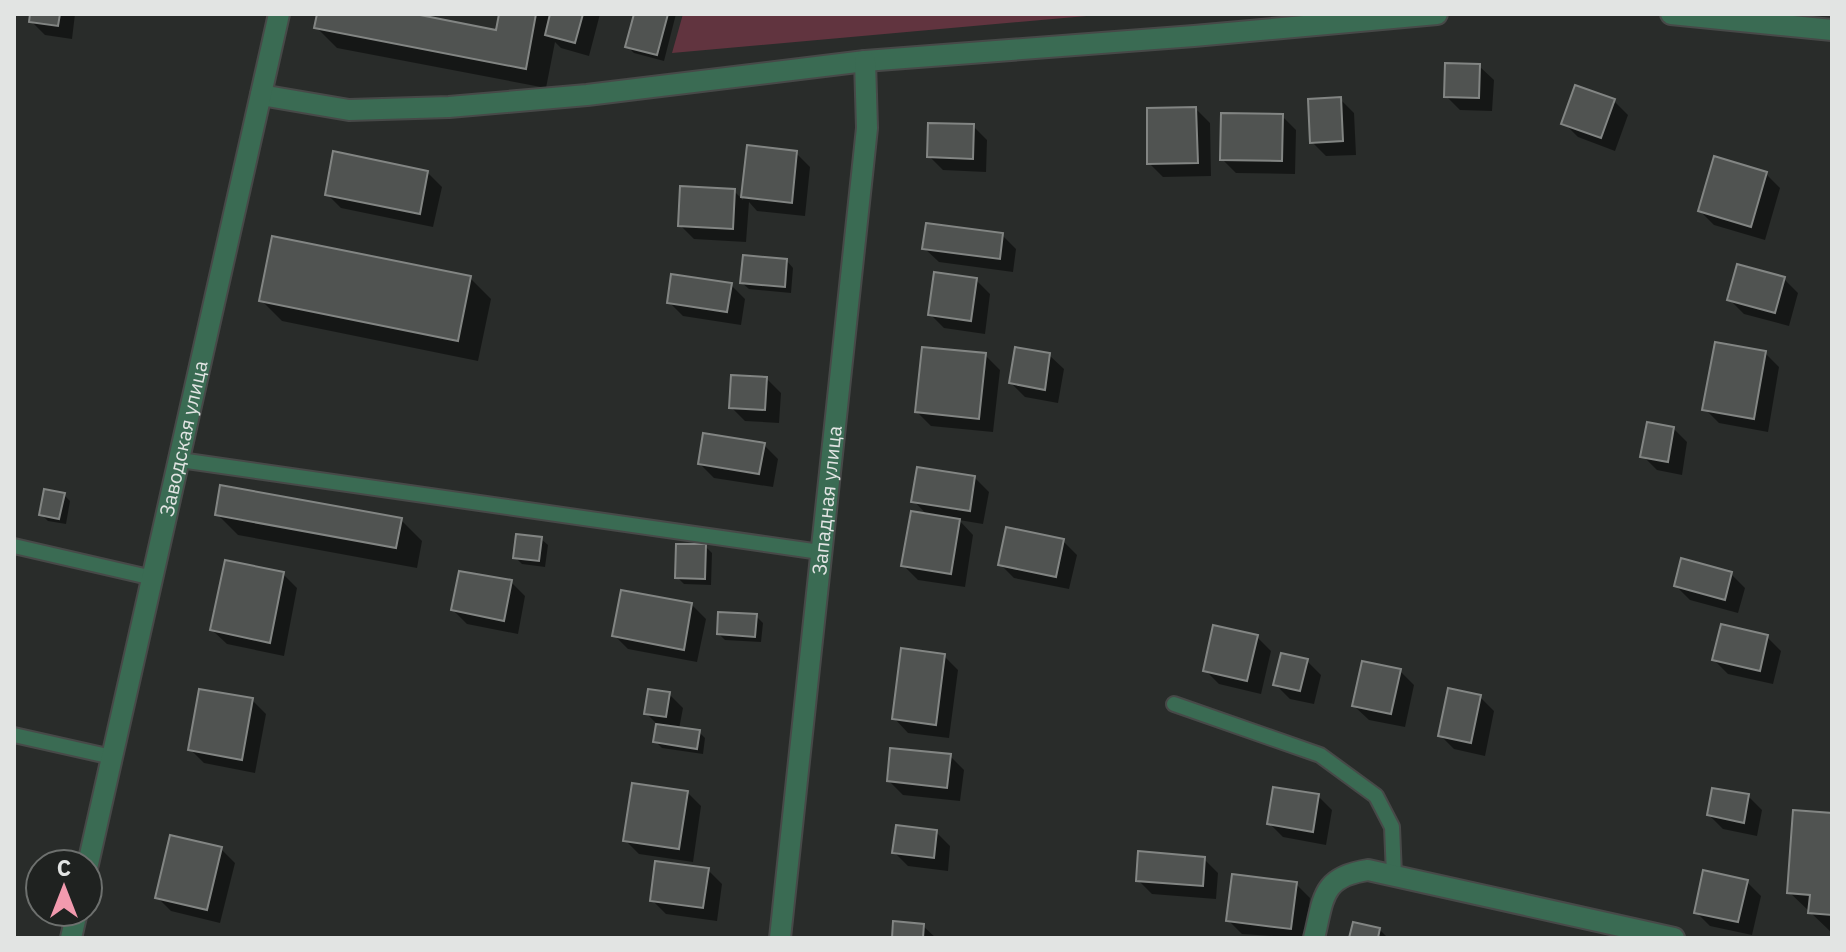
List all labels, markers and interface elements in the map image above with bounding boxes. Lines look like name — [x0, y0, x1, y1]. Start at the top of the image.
street label: Заводская улица — [152, 358, 214, 519]
street label: Западная улица — [805, 424, 848, 577]
north arrow — [24, 848, 104, 928]
text: С — [57, 853, 71, 882]

